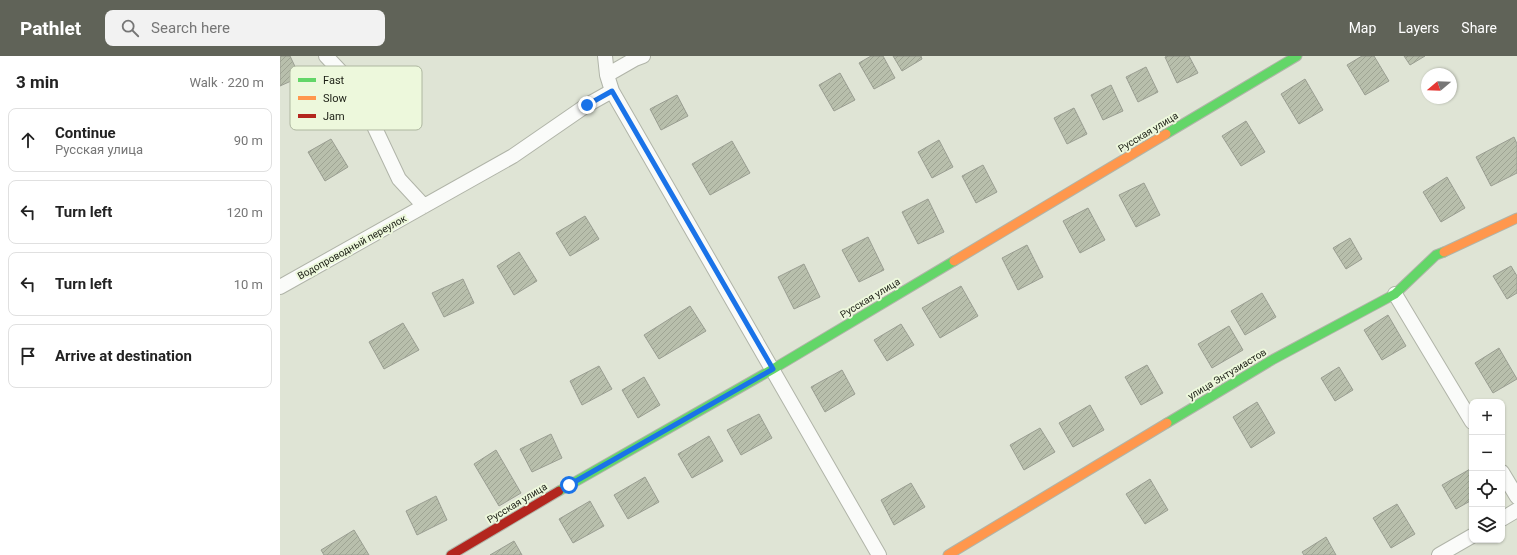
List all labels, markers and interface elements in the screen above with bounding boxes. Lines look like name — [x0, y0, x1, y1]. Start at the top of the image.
search box — [105, 10, 385, 46]
text: Pathlet — [20, 17, 81, 40]
icon: search — [119, 17, 141, 39]
text: Search here — [151, 19, 230, 37]
text: Map — [1349, 20, 1376, 36]
text: Layers — [1398, 20, 1439, 36]
text: Share — [1461, 20, 1497, 36]
legend — [290, 66, 422, 130]
north arrow — [1421, 68, 1457, 104]
text: 3 min — [16, 72, 59, 92]
text: Fast — [323, 74, 345, 87]
text: Walk · 220 m — [189, 75, 264, 90]
text: Slow — [323, 92, 347, 105]
route end — [578, 96, 596, 114]
text: Jam — [323, 110, 345, 123]
street label: Русская улица — [1116, 110, 1180, 154]
text: Continue — [55, 124, 116, 142]
icon: ahead — [17, 129, 39, 151]
text: 90 m — [234, 133, 263, 148]
text: Русская улица — [55, 142, 143, 157]
icon: left — [17, 201, 39, 223]
text: Turn left — [55, 203, 112, 221]
text: 120 m — [226, 205, 263, 220]
street label: Водопроводный переулок — [296, 212, 409, 282]
icon: left — [17, 273, 39, 295]
text: Turn left — [55, 275, 112, 293]
street label: Русская улица — [838, 276, 902, 320]
text: 10 m — [234, 277, 263, 292]
icon: arrive — [17, 345, 39, 367]
street label: улица Энтузиастов — [1186, 346, 1268, 402]
text: Arrive at destination — [55, 347, 192, 365]
map controls — [1469, 399, 1505, 543]
button: + — [1469, 399, 1505, 435]
button: − — [1469, 435, 1505, 471]
button: locate — [1469, 471, 1505, 507]
route start — [560, 476, 578, 494]
street label: Русская улица — [485, 481, 549, 525]
button: layers — [1469, 507, 1505, 543]

